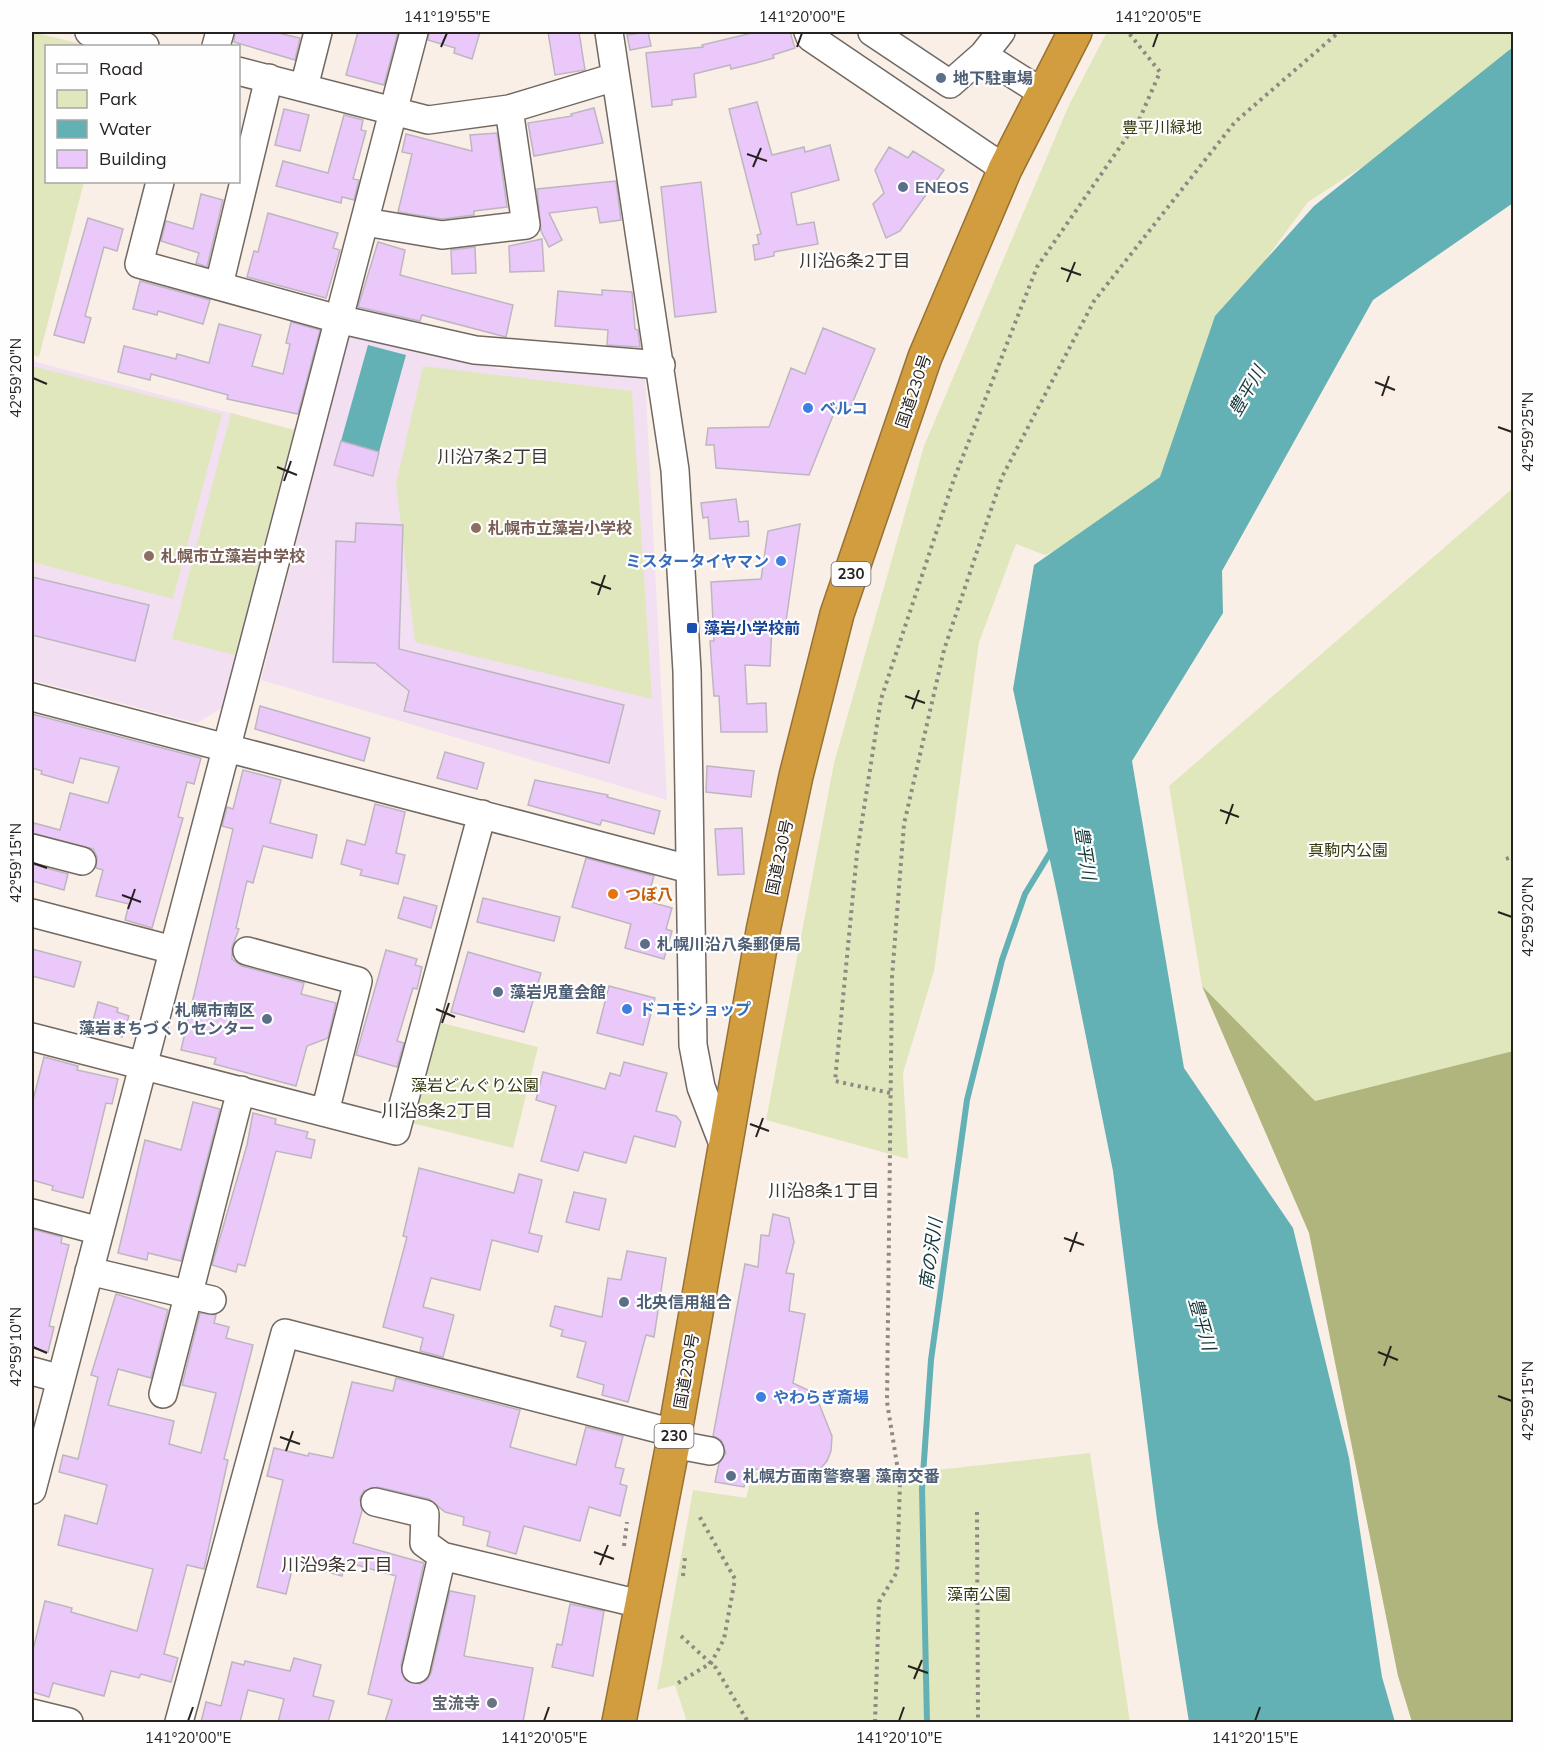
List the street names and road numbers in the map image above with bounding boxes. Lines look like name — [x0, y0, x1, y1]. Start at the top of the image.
street label: 国道230号 — [891, 351, 935, 431]
road number: 230 — [832, 562, 870, 586]
street label: 国道230号 — [761, 817, 797, 897]
street label: 国道230号 — [669, 1331, 703, 1411]
road number: 230 — [654, 1424, 694, 1448]

